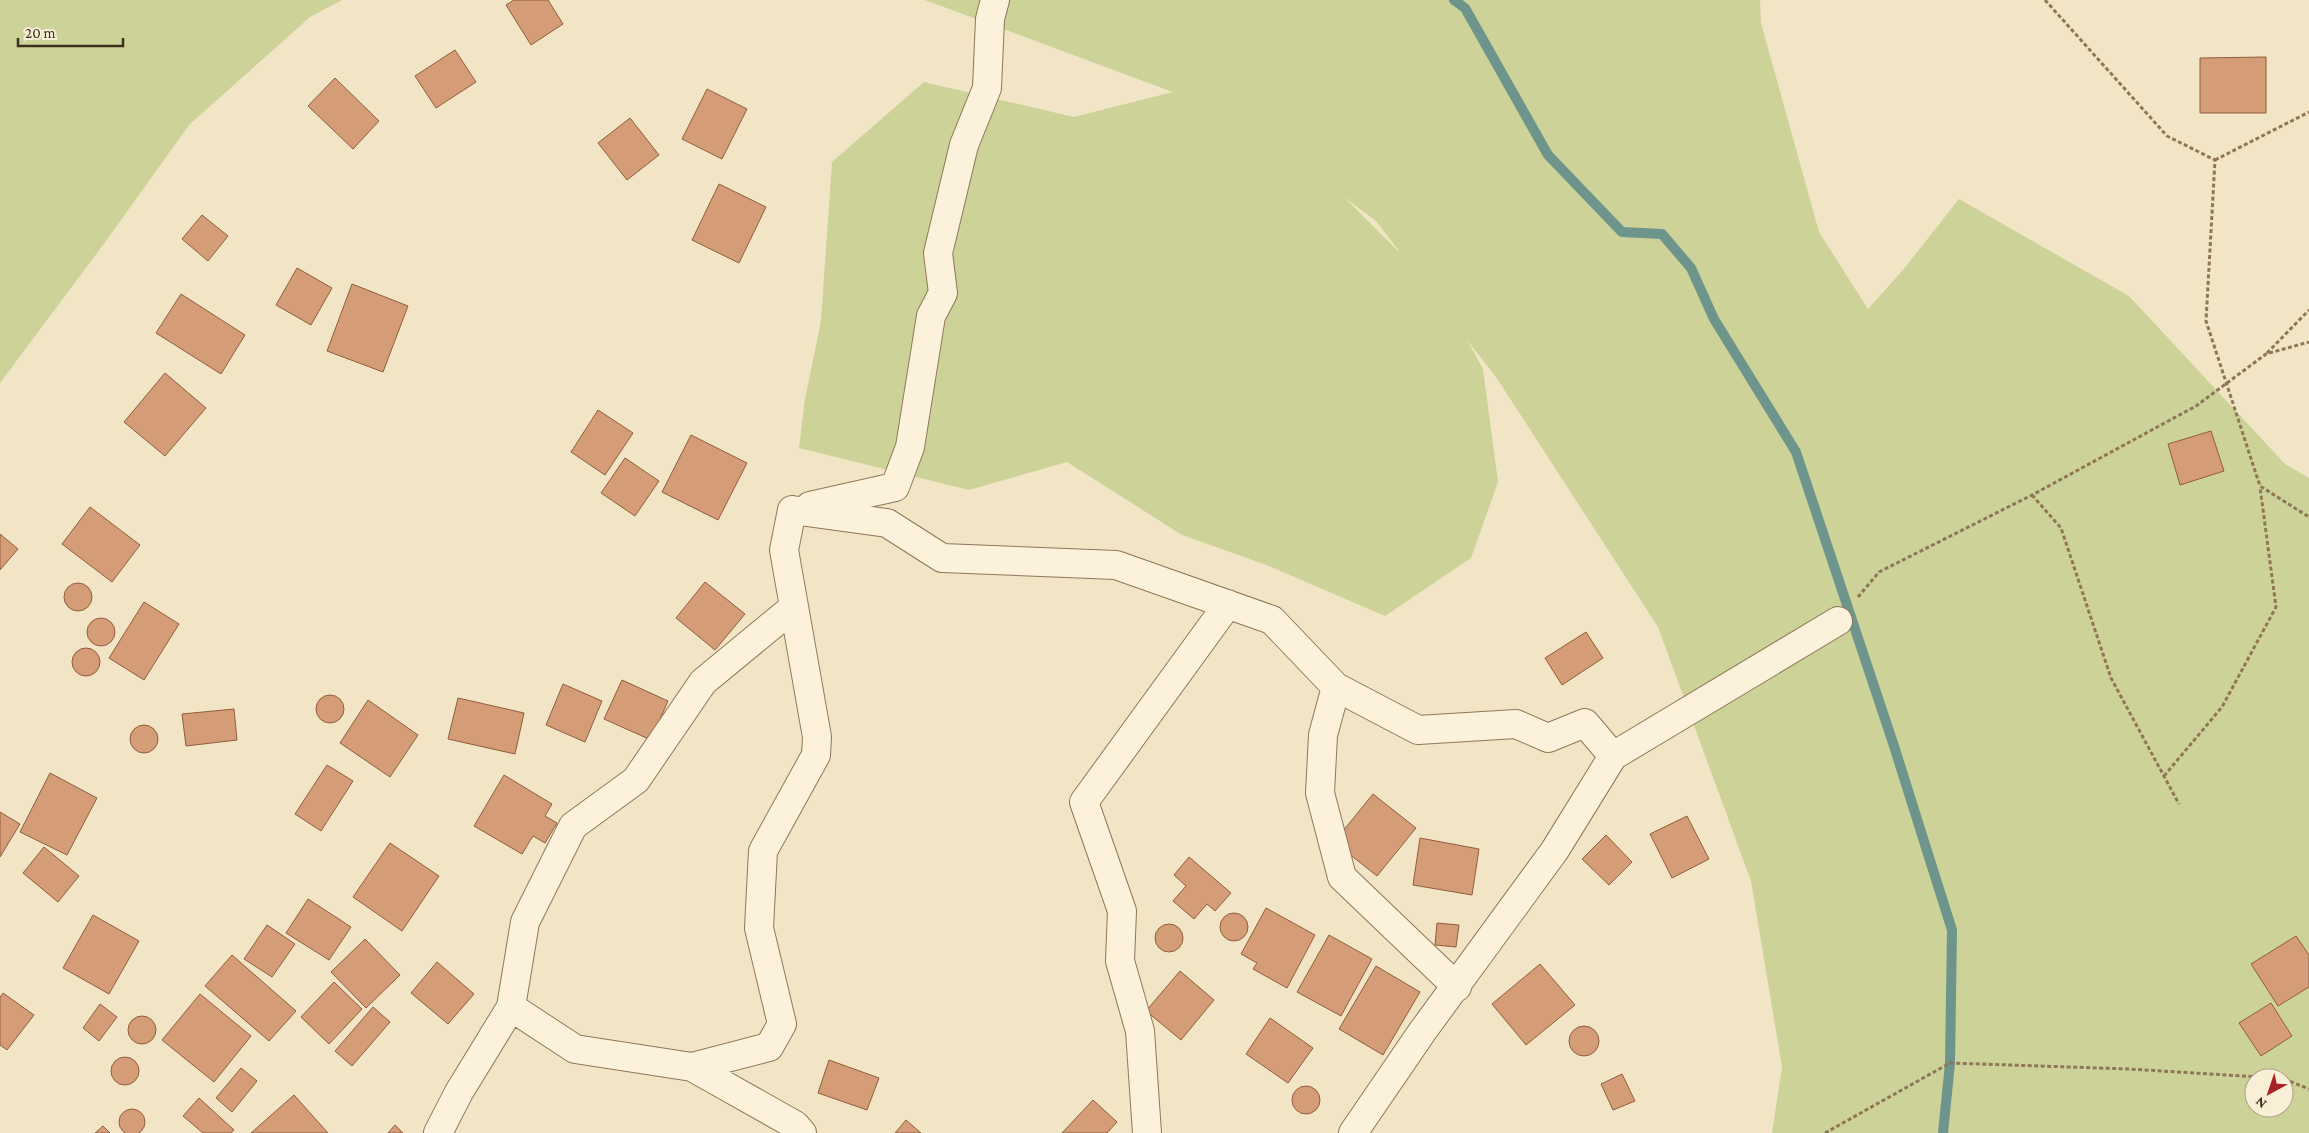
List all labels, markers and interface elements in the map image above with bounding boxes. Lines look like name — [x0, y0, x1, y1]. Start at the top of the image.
scale bar — [18, 15, 122, 47]
text: 20 m — [25, 25, 56, 41]
north arrow — [2244, 1068, 2294, 1118]
text: N — [2251, 1093, 2269, 1112]

